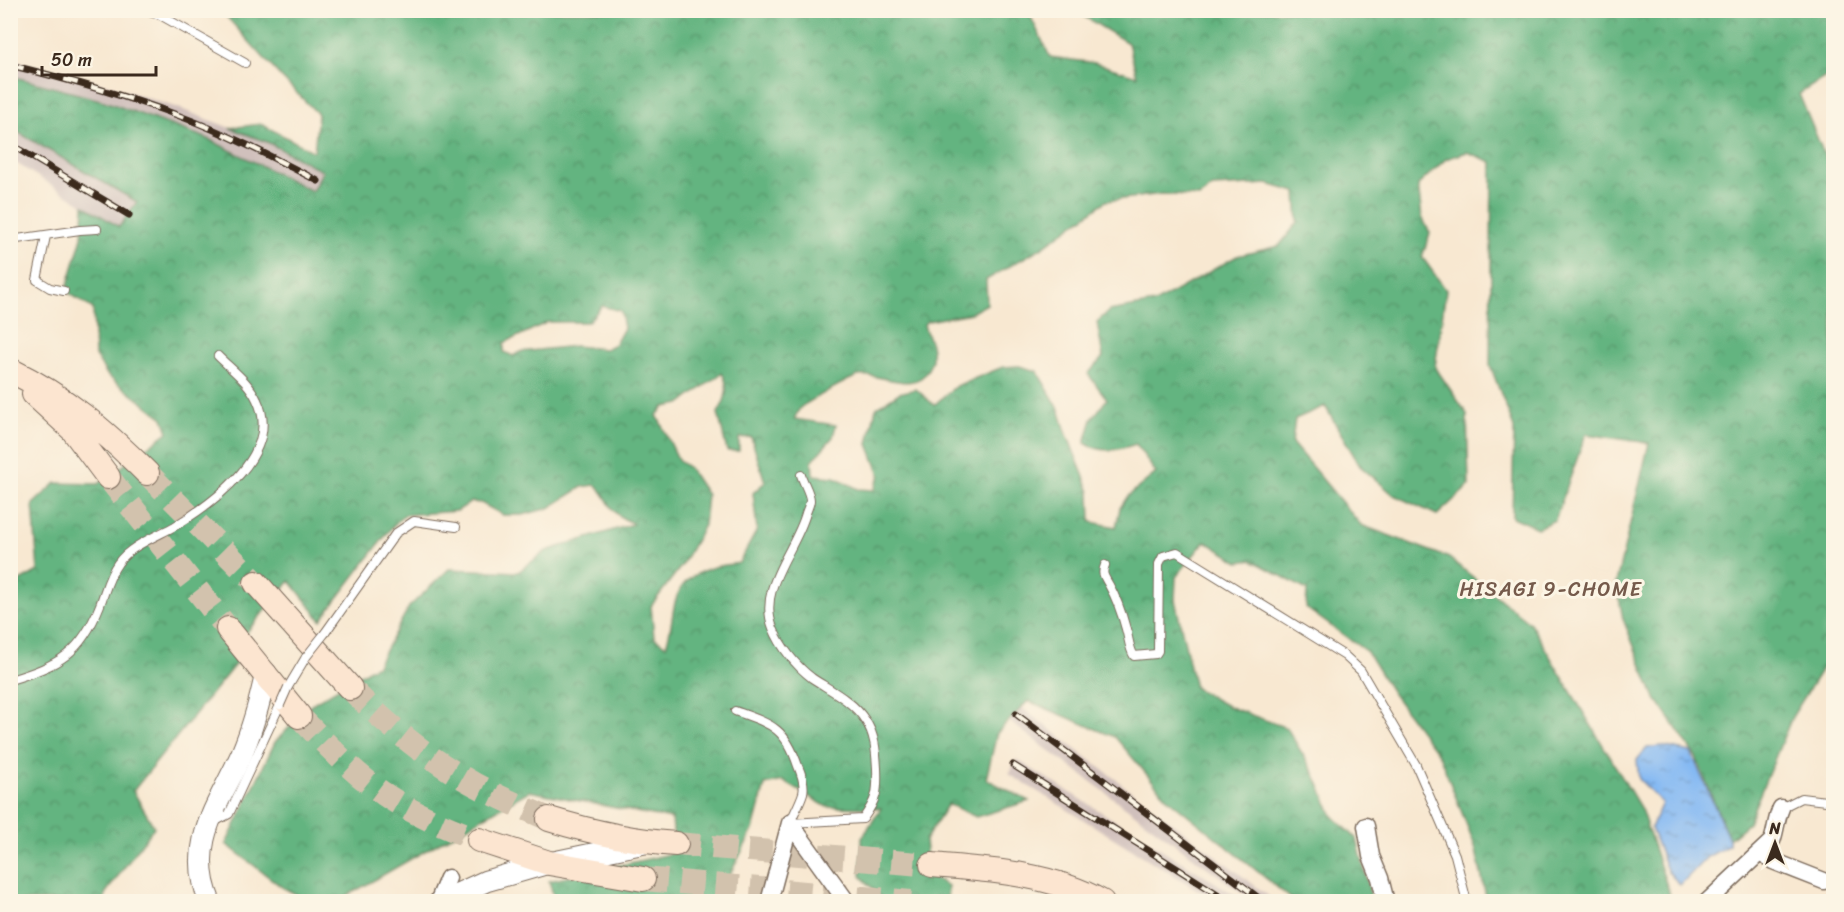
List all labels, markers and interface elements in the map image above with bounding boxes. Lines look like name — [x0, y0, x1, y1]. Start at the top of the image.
scale bar — [42, 39, 156, 77]
text: 50 m — [51, 44, 92, 76]
district label: HISAGI 9-CHOME — [1460, 572, 1643, 607]
north arrow — [1745, 813, 1805, 873]
text: N — [1768, 814, 1781, 843]

